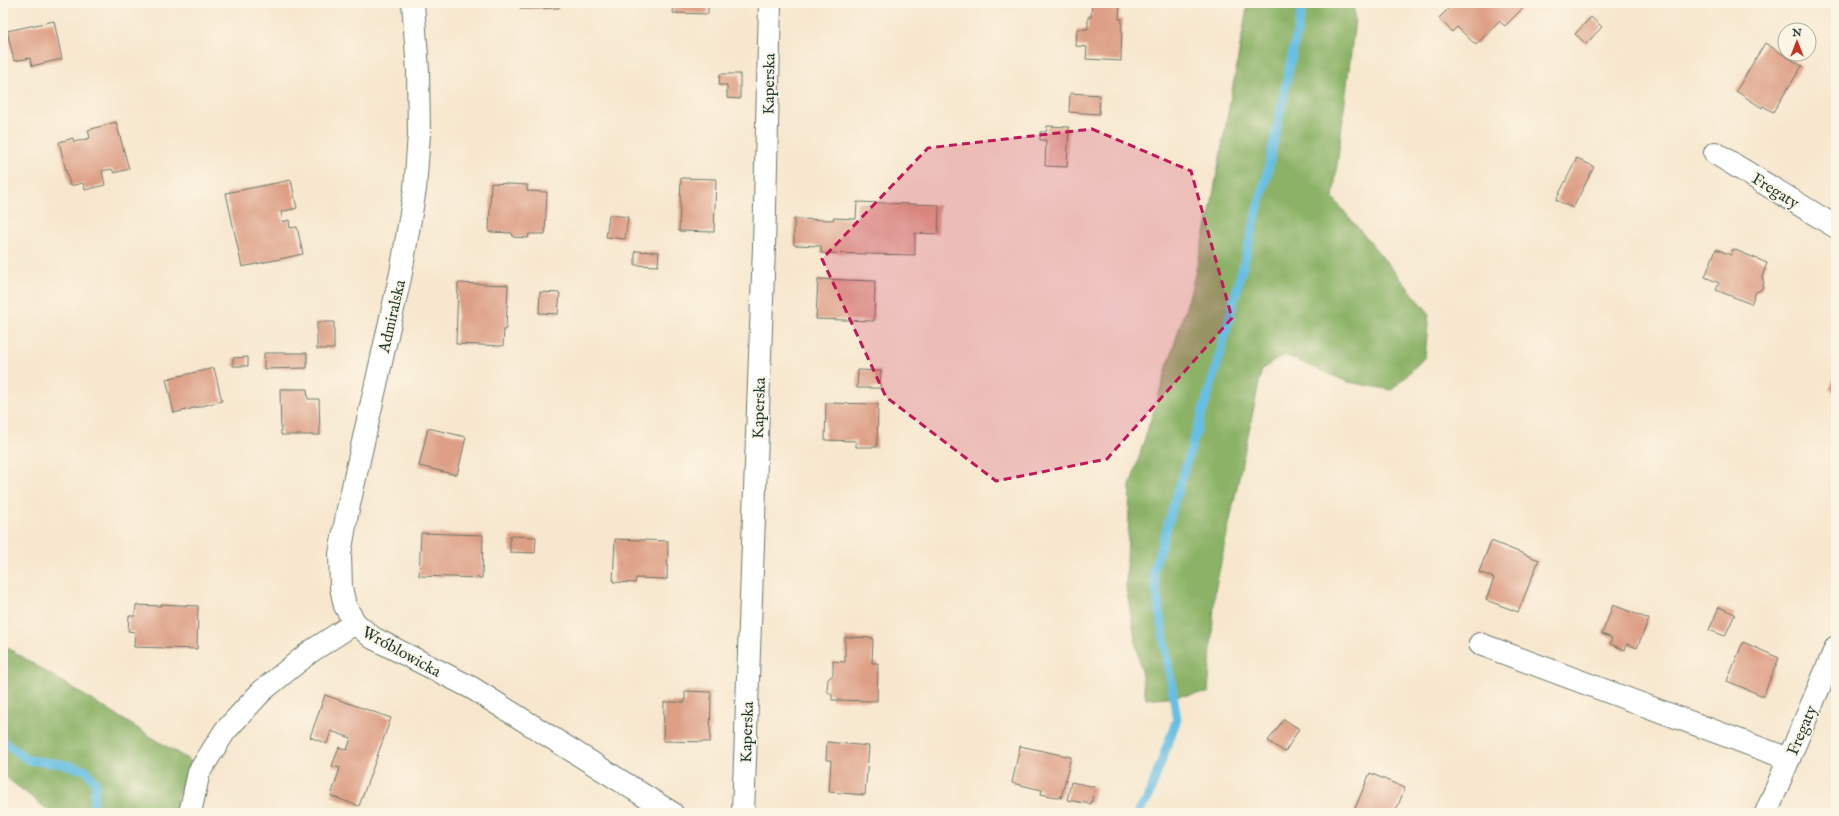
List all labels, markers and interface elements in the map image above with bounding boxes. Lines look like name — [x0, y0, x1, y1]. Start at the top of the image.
north arrow — [1777, 22, 1817, 62]
text: N — [1791, 26, 1802, 40]
street label: Kaperska — [759, 53, 781, 115]
street label: Fregaty — [1748, 169, 1802, 214]
street label: Admiralska — [375, 278, 411, 356]
street label: Kaperska — [749, 377, 771, 439]
street label: Wróblowicka — [358, 623, 444, 683]
street label: Kaperska — [737, 701, 759, 763]
street label: Fregaty — [1783, 703, 1822, 759]

